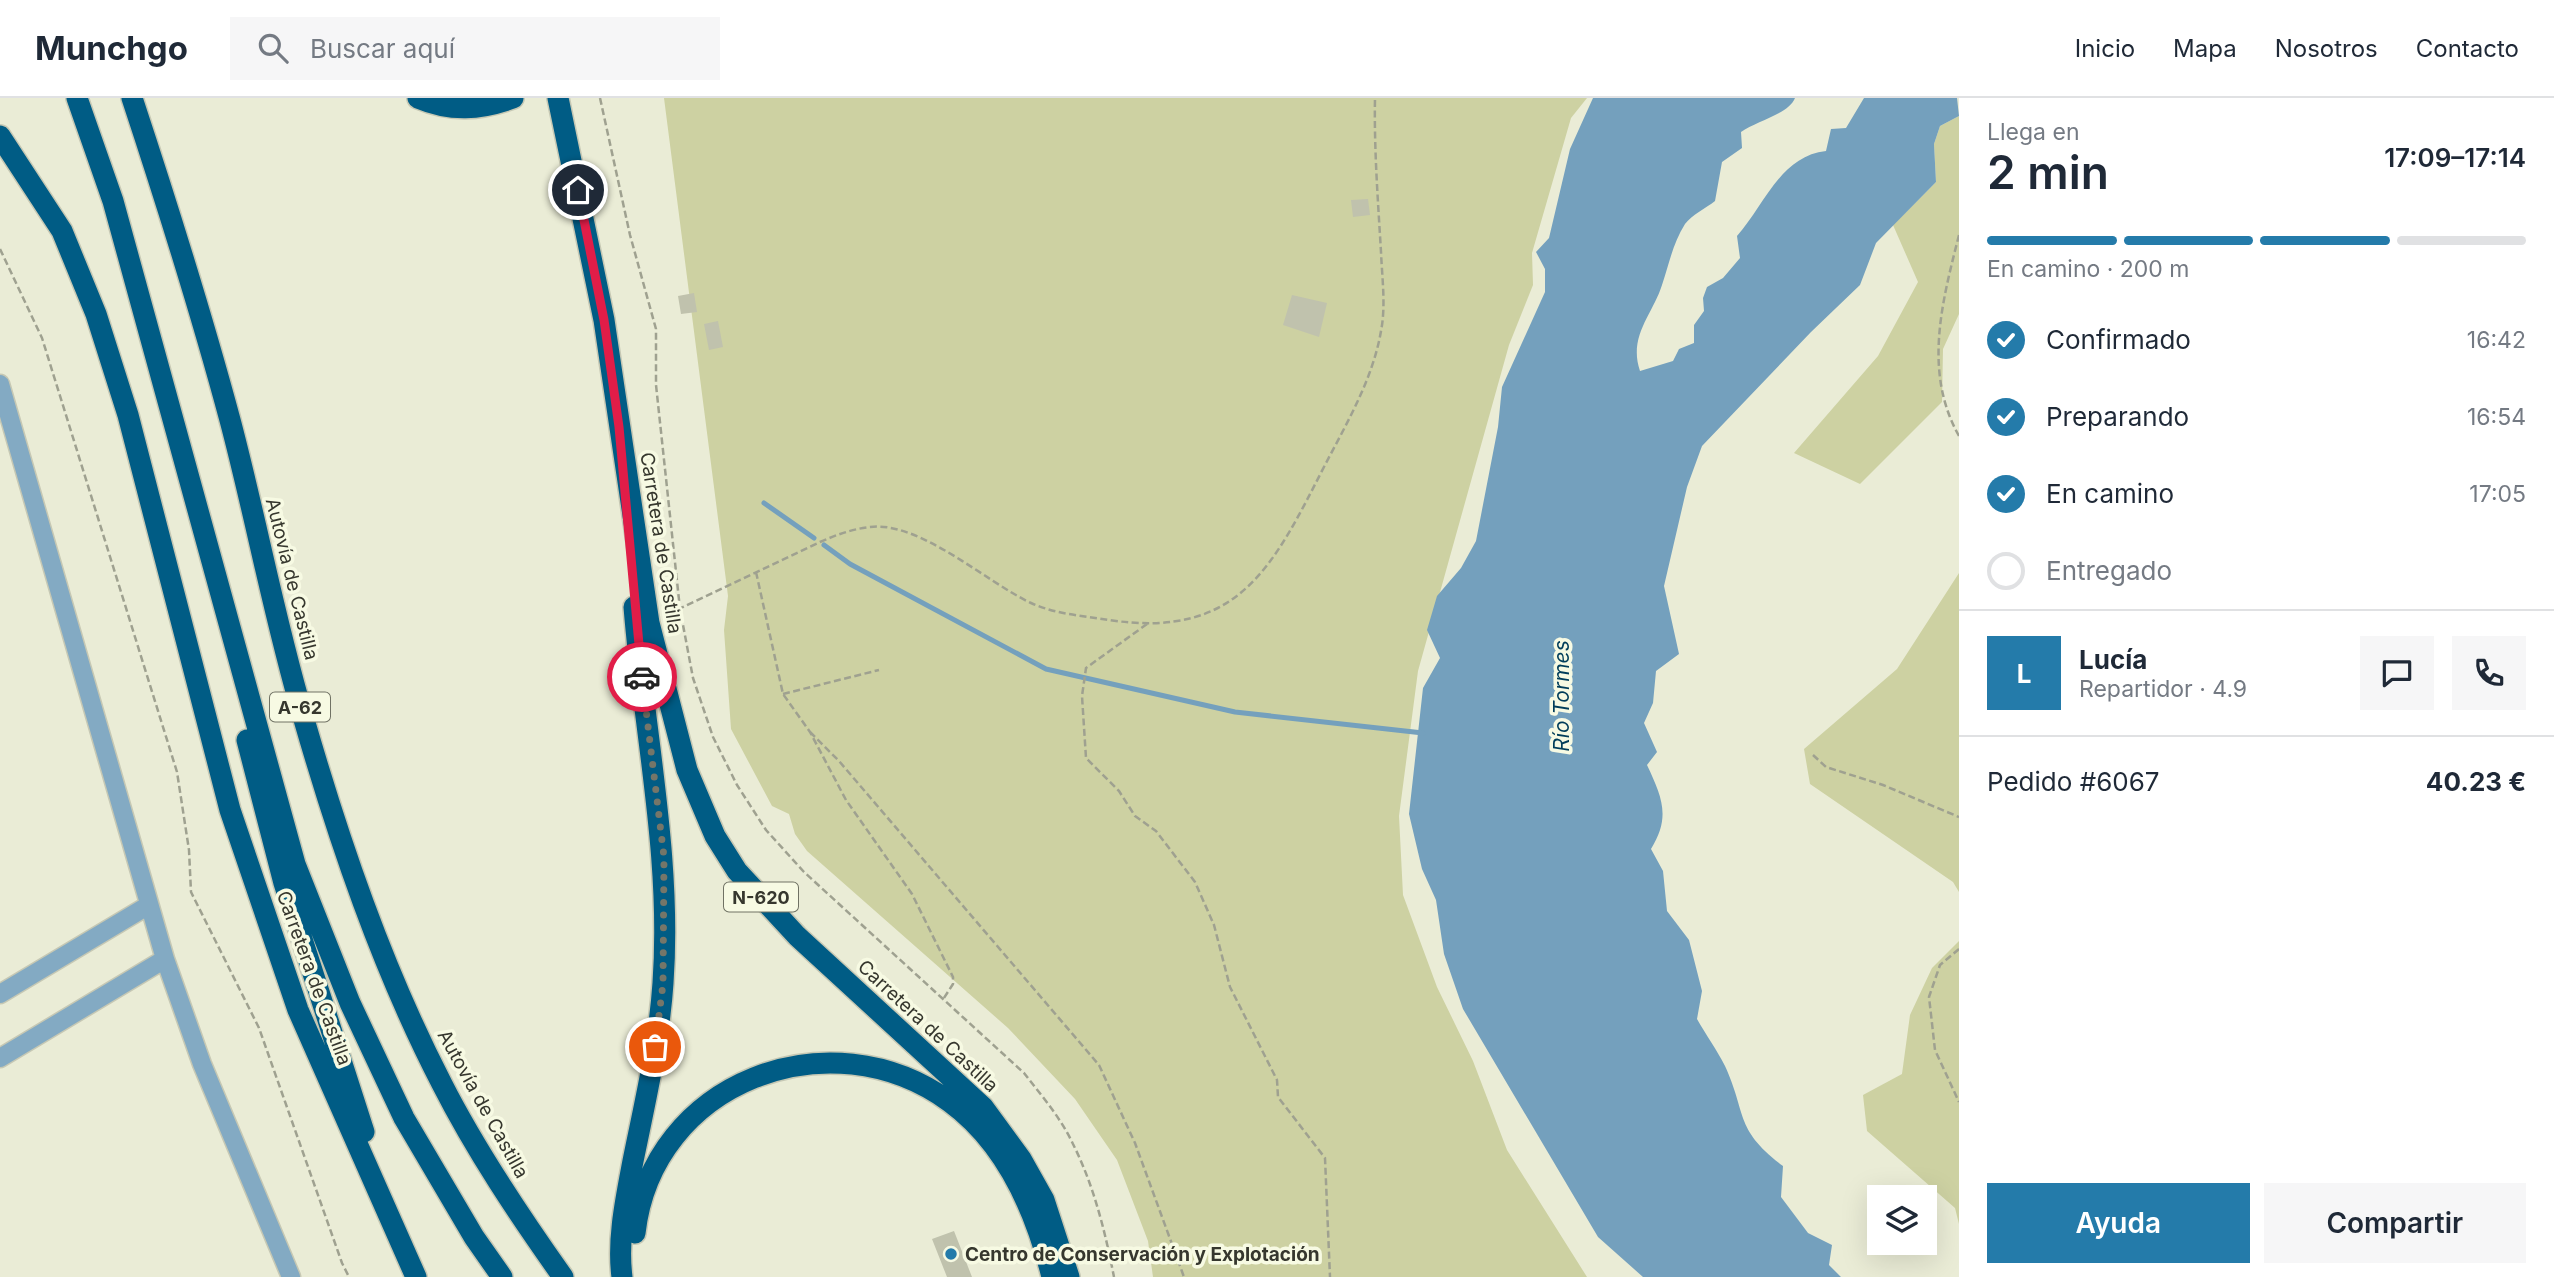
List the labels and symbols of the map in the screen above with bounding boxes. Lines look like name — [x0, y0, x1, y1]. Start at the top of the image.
pin — [548, 160, 608, 220]
street label: Carretera de Castilla — [635, 451, 687, 635]
street label: Autovía de Castilla — [261, 496, 323, 662]
water label: Río Tormes — [1549, 640, 1574, 752]
courier — [607, 642, 677, 712]
road number: A-62 — [270, 692, 330, 722]
road number: N-620 — [724, 882, 798, 912]
street label: Carretera de Castilla — [272, 888, 356, 1068]
street label: Carretera de Castilla — [853, 955, 1003, 1097]
pin — [625, 1017, 685, 1077]
street label: Autovía de Castilla — [433, 1026, 533, 1182]
place label: Centro de Conservación y Explotación — [965, 1243, 1320, 1266]
marker: Centro de Conservación y Explotación — [943, 1246, 959, 1262]

